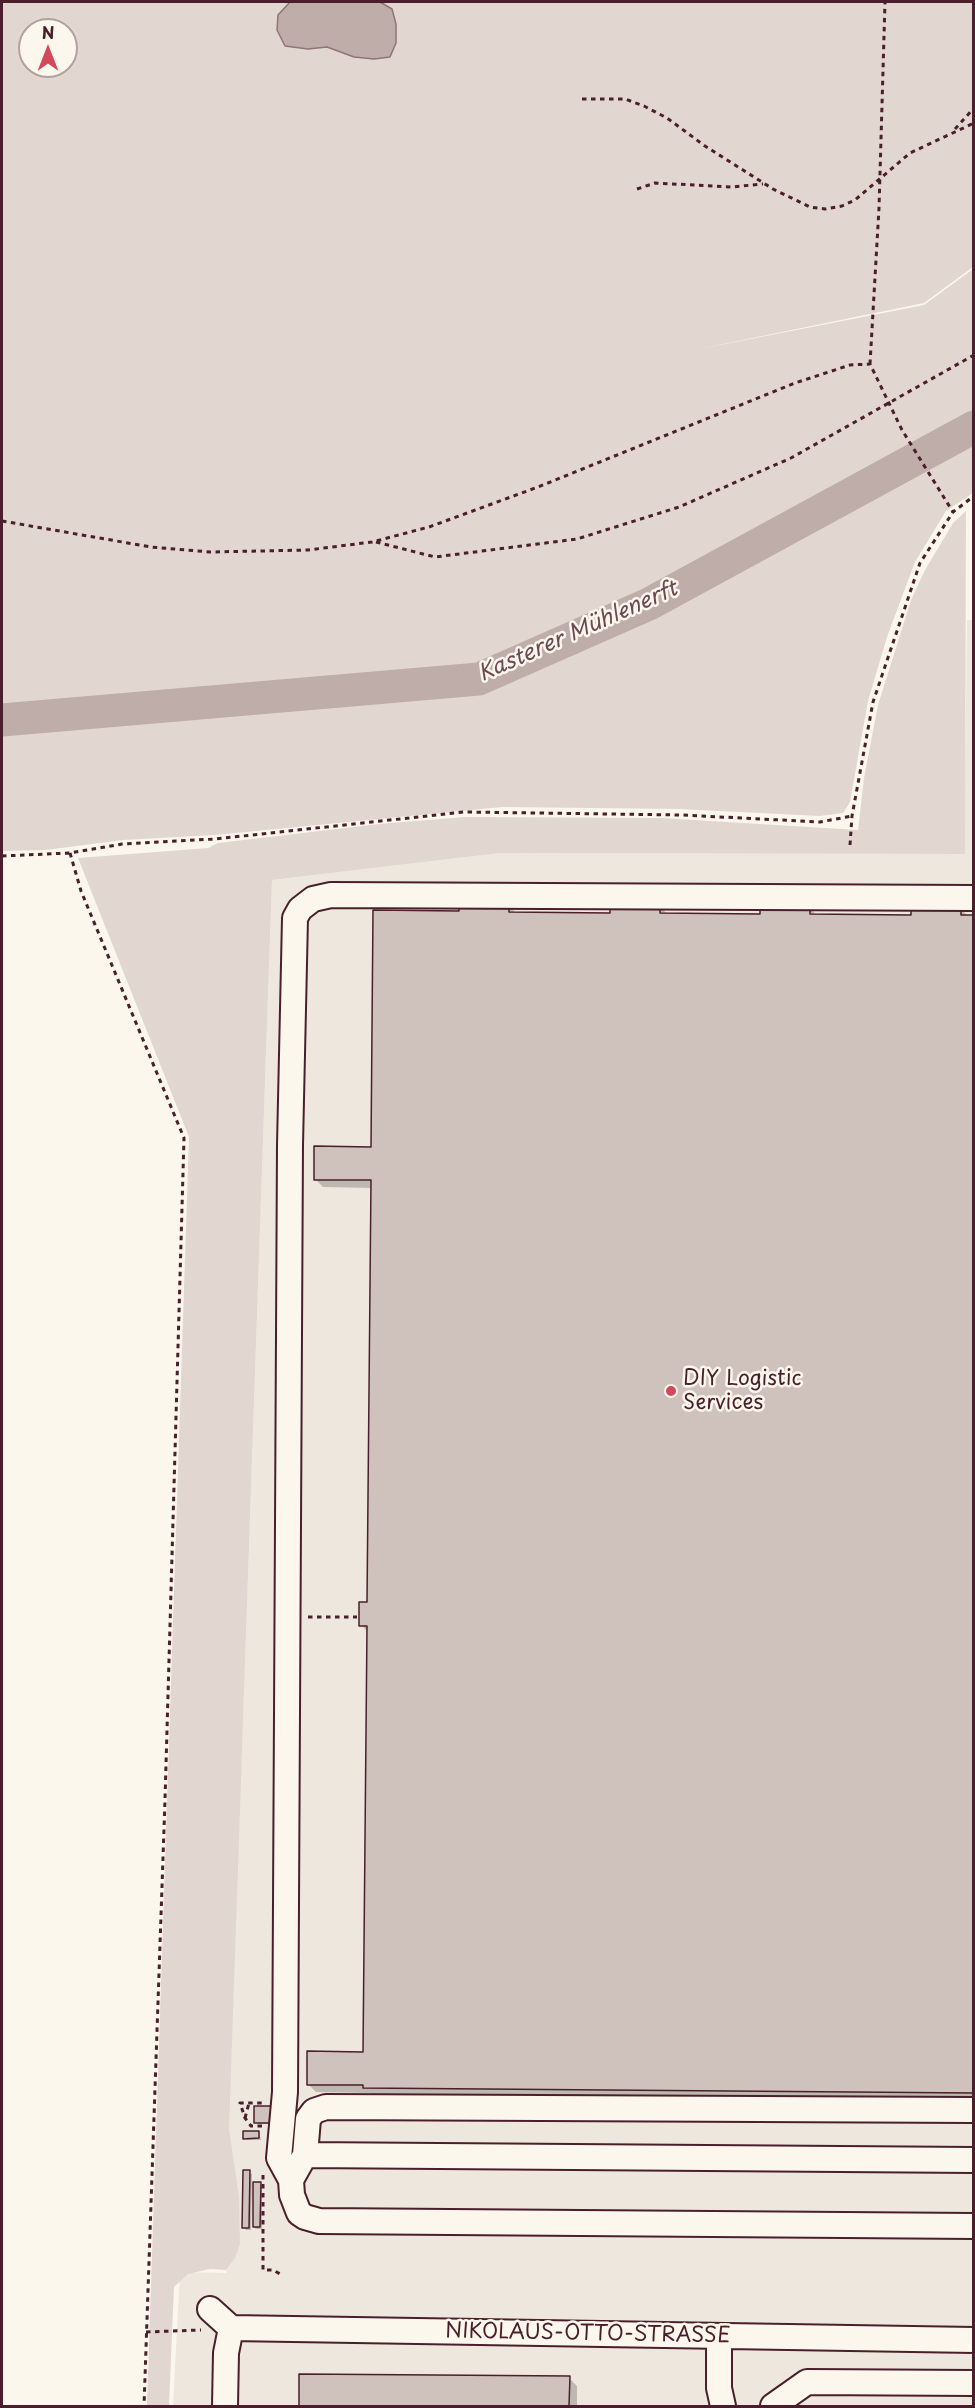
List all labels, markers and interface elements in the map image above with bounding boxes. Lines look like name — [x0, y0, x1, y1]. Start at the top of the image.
north arrow — [18, 18, 78, 78]
text: N — [42, 20, 54, 44]
water label: Kasterer Mühlenerft — [474, 576, 682, 688]
place label: DIY Logistic Services — [683, 1366, 801, 1416]
marker: DIY Logistic Services — [664, 1384, 678, 1398]
street label: NIKOLAUS-OTTO-STRASSE — [445, 2319, 731, 2349]

